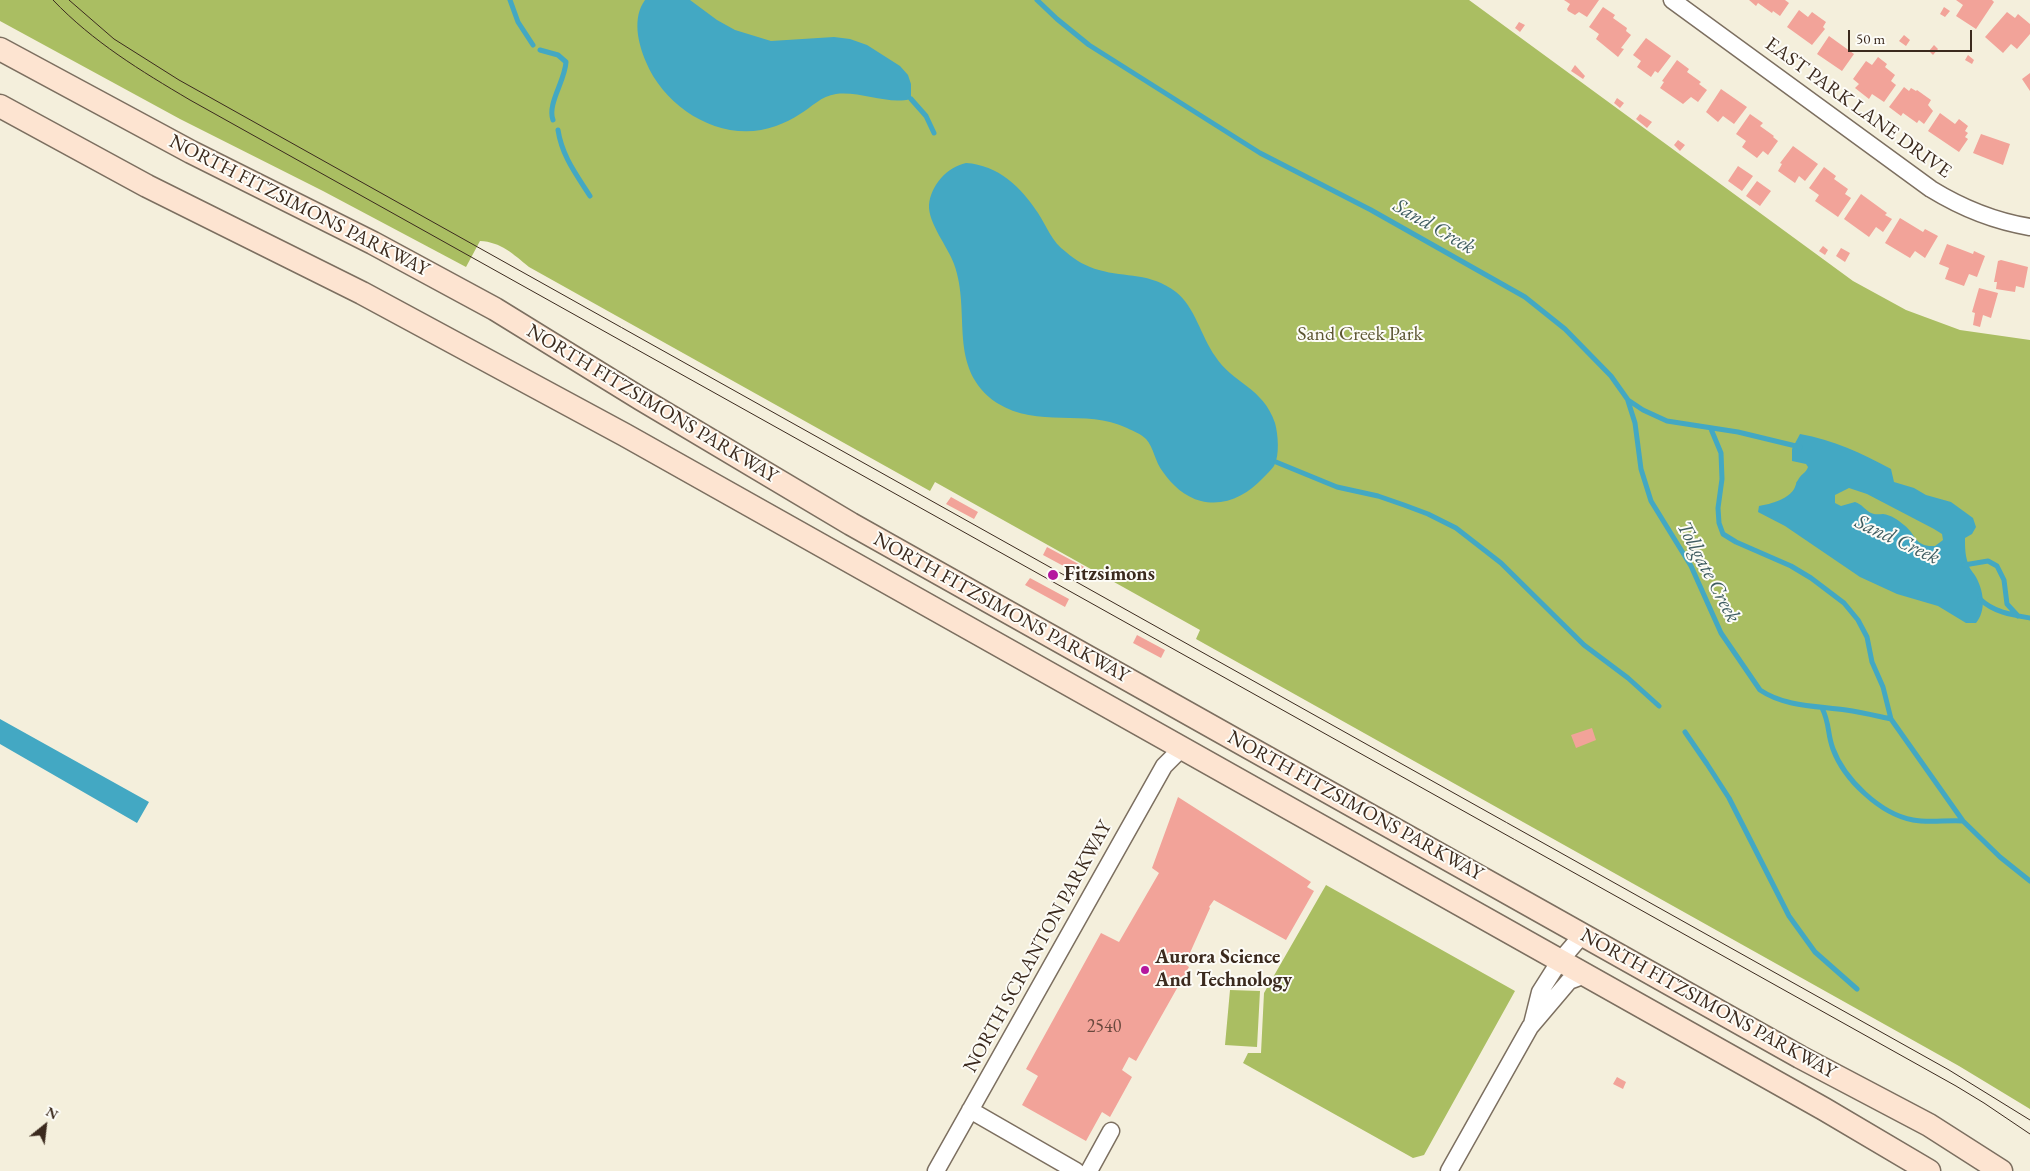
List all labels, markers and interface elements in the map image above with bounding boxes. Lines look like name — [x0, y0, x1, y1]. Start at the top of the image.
scale bar — [1850, 20, 1974, 52]
text: 50 m — [1856, 29, 1885, 48]
street label: EAST PARK LANE DRIVE — [1760, 32, 1956, 184]
street label: NORTH FITZSIMONS PARKWAY — [165, 130, 433, 282]
water label: Sand Creek — [1389, 193, 1479, 261]
street label: NORTH FITZSIMONS PARKWAY — [522, 319, 782, 489]
park label: Sand Creek Park — [1297, 323, 1423, 347]
water label: Sand Creek — [1851, 509, 1943, 571]
water label: Tollgate Creek — [1671, 517, 1745, 627]
street label: NORTH FITZSIMONS PARKWAY — [869, 528, 1133, 688]
place label: Fitzsimons — [1064, 563, 1155, 587]
marker: Fitzsimons — [1046, 568, 1060, 582]
street label: NORTH FITZSIMONS PARKWAY — [1223, 726, 1487, 886]
street label: NORTH SCRANTON PARKWAY — [959, 817, 1117, 1077]
street label: NORTH FITZSIMONS PARKWAY — [1576, 924, 1840, 1084]
place label: Aurora Science And Technology — [1155, 946, 1292, 993]
marker: Aurora Science And Technology — [1139, 964, 1151, 976]
house number: 2540 — [1087, 1016, 1121, 1038]
north arrow — [20, 1101, 70, 1151]
text: N — [43, 1102, 62, 1123]

